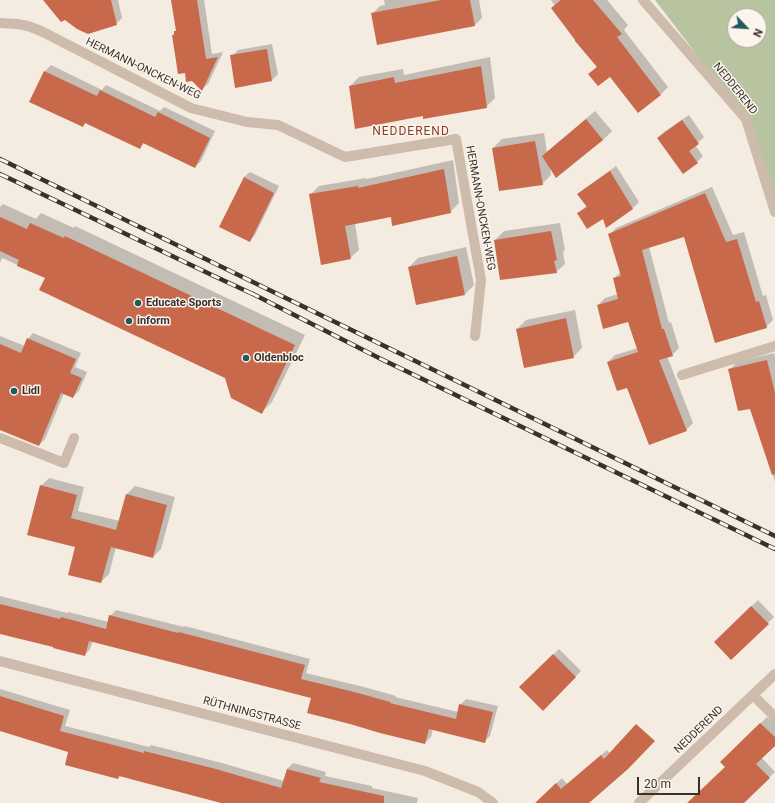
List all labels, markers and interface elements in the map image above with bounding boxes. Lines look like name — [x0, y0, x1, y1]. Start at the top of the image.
north arrow — [727, 8, 767, 48]
text: N — [750, 27, 765, 39]
street label: HERMANN-ONCKEN-WEG — [83, 35, 203, 103]
street label: NEDDEREND — [710, 60, 760, 118]
district label: NEDDEREND — [372, 125, 450, 139]
street label: HERMANN-ONCKEN-WEG — [463, 145, 497, 271]
place label: Educate Sports — [146, 296, 221, 310]
marker: Educate Sports — [133, 298, 143, 308]
place label: inform — [137, 314, 170, 328]
marker: inform — [124, 316, 134, 326]
place label: Oldenbloc — [254, 351, 304, 365]
marker: Oldenbloc — [241, 353, 251, 363]
place label: Lidl — [22, 384, 40, 398]
marker: Lidl — [9, 386, 19, 396]
street label: RÜTHNINGSTRASSE — [202, 695, 302, 733]
street label: NEDDEREND — [672, 703, 726, 757]
scale bar — [639, 769, 702, 795]
text: 20 m — [644, 777, 671, 791]

